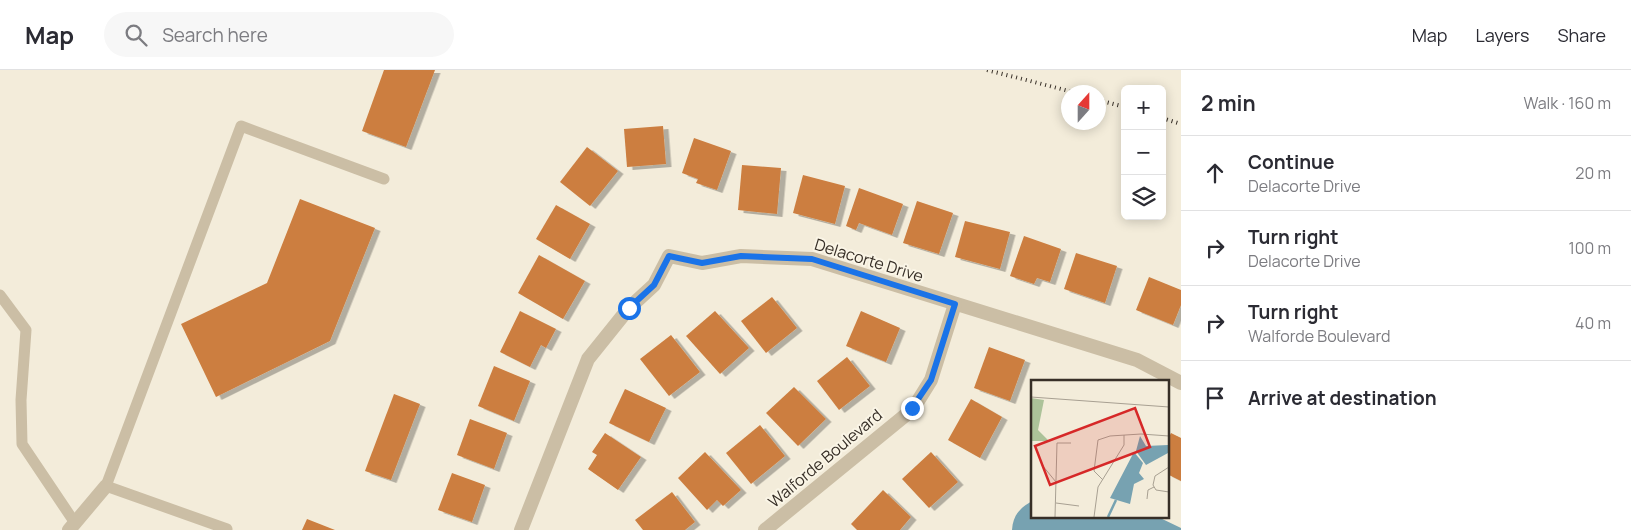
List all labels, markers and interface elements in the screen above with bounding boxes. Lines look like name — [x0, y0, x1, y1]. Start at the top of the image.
search box — [104, 12, 454, 57]
text: Map — [25, 18, 74, 51]
icon: search — [122, 21, 150, 49]
text: Search here — [162, 22, 268, 48]
text: Map — [1412, 23, 1447, 47]
text: Layers — [1475, 23, 1529, 47]
text: Share — [1557, 23, 1606, 47]
north arrow — [1061, 85, 1106, 130]
map controls — [1121, 85, 1166, 220]
button: + — [1121, 85, 1166, 130]
text: 2 min — [1201, 89, 1256, 117]
text: Walk · 160 m — [1523, 92, 1611, 114]
button: − — [1121, 130, 1166, 175]
text: Continue — [1248, 149, 1334, 175]
icon: ahead — [1201, 159, 1229, 187]
text: 20 m — [1575, 162, 1611, 184]
button: layers — [1121, 175, 1166, 220]
text: Delacorte Drive — [1248, 175, 1361, 197]
text: Turn right — [1248, 224, 1338, 250]
street label: Delacorte Drive — [812, 233, 926, 287]
icon: right — [1201, 234, 1229, 262]
text: 100 m — [1568, 237, 1611, 259]
text: Delacorte Drive — [1248, 250, 1361, 272]
route start — [618, 297, 641, 320]
text: Turn right — [1248, 299, 1338, 325]
icon: right — [1201, 309, 1229, 337]
text: 40 m — [1575, 312, 1611, 334]
text: Walforde Boulevard — [1248, 325, 1391, 347]
inset map — [1031, 380, 1168, 518]
icon: arrive — [1201, 384, 1229, 412]
text: Arrive at destination — [1248, 385, 1437, 411]
route end — [901, 397, 924, 420]
street label: Walforde Boulevard — [763, 404, 887, 512]

